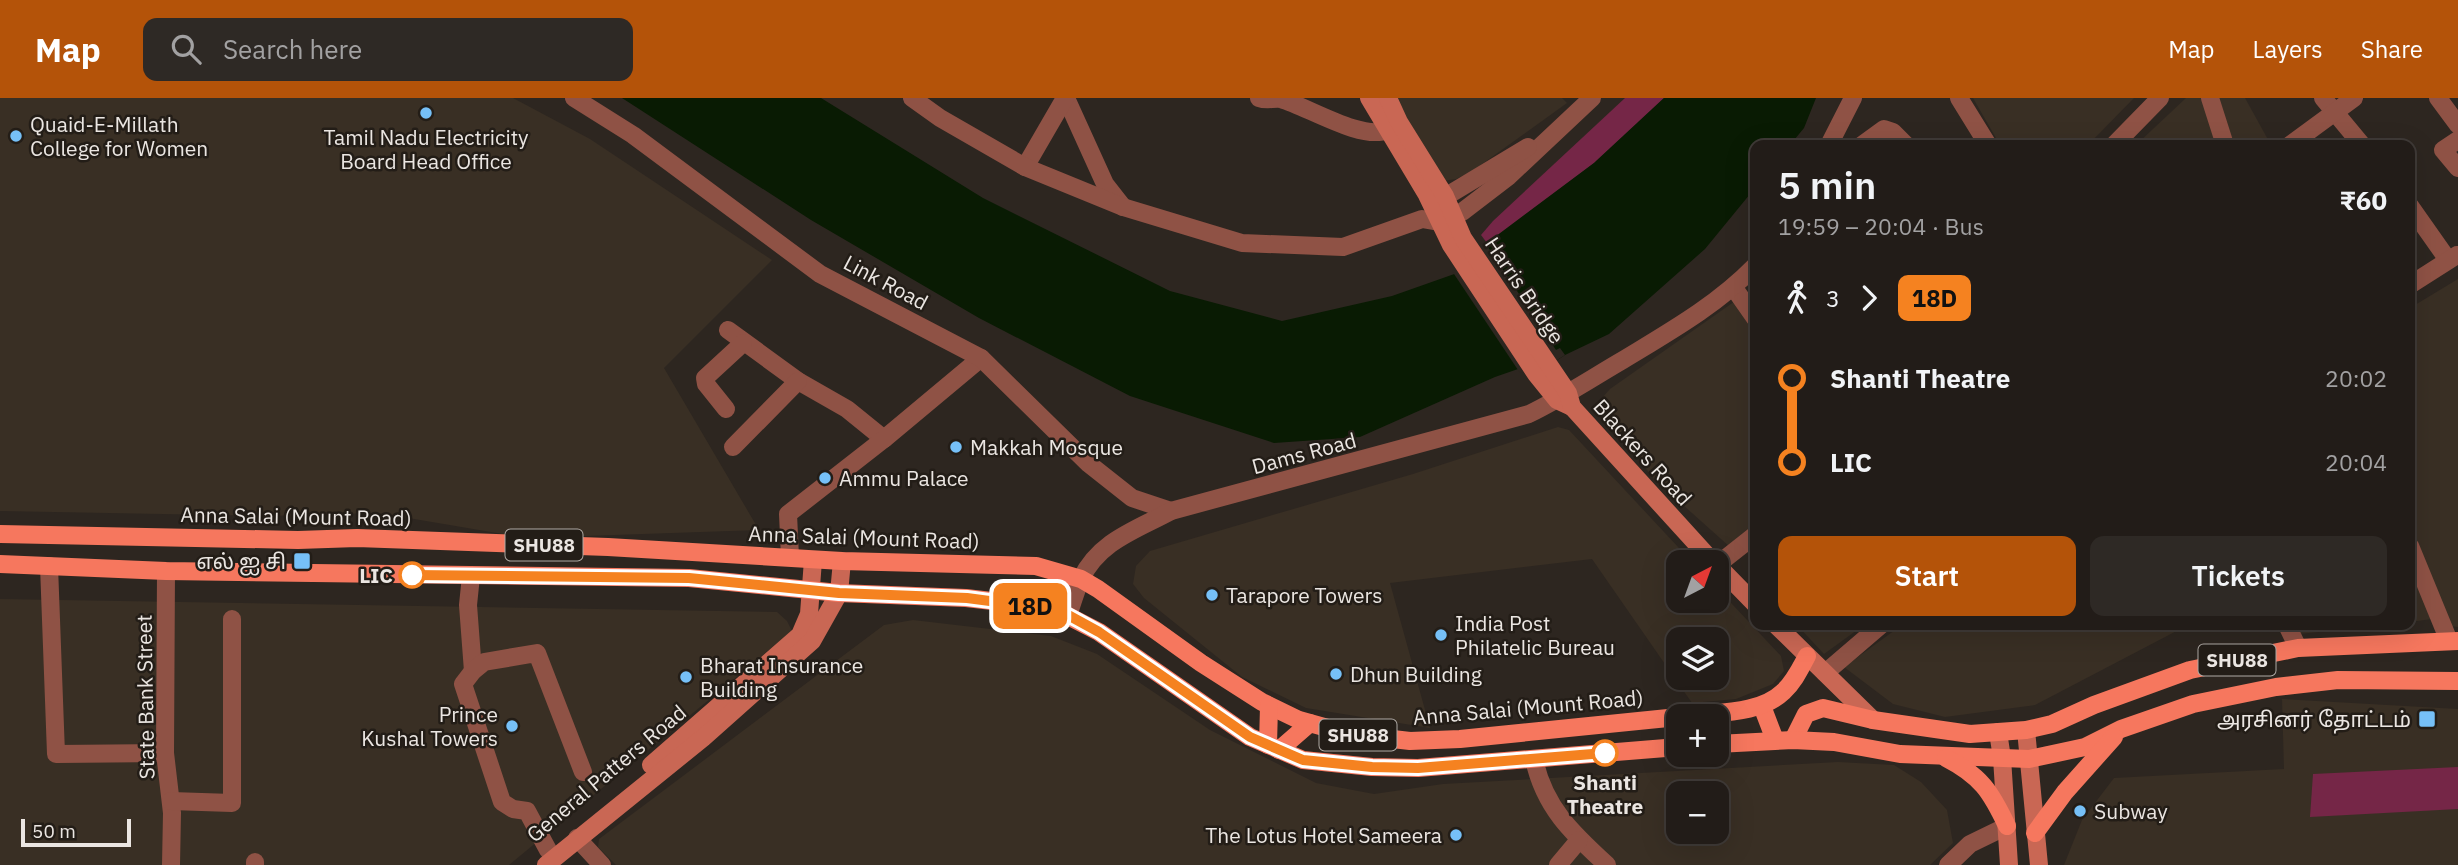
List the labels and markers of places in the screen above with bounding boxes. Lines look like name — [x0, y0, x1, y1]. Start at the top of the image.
marker: Tamil Nadu Electricity Board Head Office — [418, 105, 434, 121]
place label: Quaid-E-Millath College for Women — [30, 110, 208, 162]
place label: Tamil Nadu Electricity Board Head Office — [323, 123, 529, 175]
marker: Quaid-E-Millath College for Women — [8, 128, 24, 144]
place label: Makkah Mosque — [970, 433, 1123, 461]
marker: Makkah Mosque — [948, 439, 964, 455]
place label: Ammu Palace — [839, 464, 969, 492]
marker: Ammu Palace — [817, 470, 833, 486]
place label: எல் ஐ சி — [196, 547, 286, 576]
marker: எல் ஐ சி — [292, 551, 312, 571]
place label: LIC — [359, 561, 393, 589]
marker: LIC — [399, 562, 425, 588]
place label: Tarapore Towers — [1226, 581, 1382, 609]
marker: Tarapore Towers — [1204, 587, 1220, 603]
place label: India Post Philatelic Bureau — [1455, 609, 1615, 661]
marker: India Post Philatelic Bureau — [1433, 627, 1449, 643]
place label: Bharat Insurance Building — [700, 651, 863, 703]
place label: Dhun Building — [1350, 660, 1482, 688]
marker: Dhun Building — [1328, 666, 1344, 682]
marker: Bharat Insurance Building — [678, 669, 694, 685]
place label: Prince Kushal Towers — [361, 700, 498, 752]
place label: அரசினர் தோட்டம் — [2217, 705, 2411, 734]
marker: அரசினர் தோட்டம் — [2417, 709, 2437, 729]
marker: Prince Kushal Towers — [504, 718, 520, 734]
marker: Shanti Theatre — [1592, 740, 1618, 766]
place label: Shanti Theatre — [1567, 768, 1644, 820]
place label: Subway — [2094, 797, 2168, 825]
marker: Subway — [2072, 803, 2088, 819]
place label: The Lotus Hotel Sameera — [1205, 821, 1442, 849]
marker: The Lotus Hotel Sameera — [1448, 827, 1464, 843]

